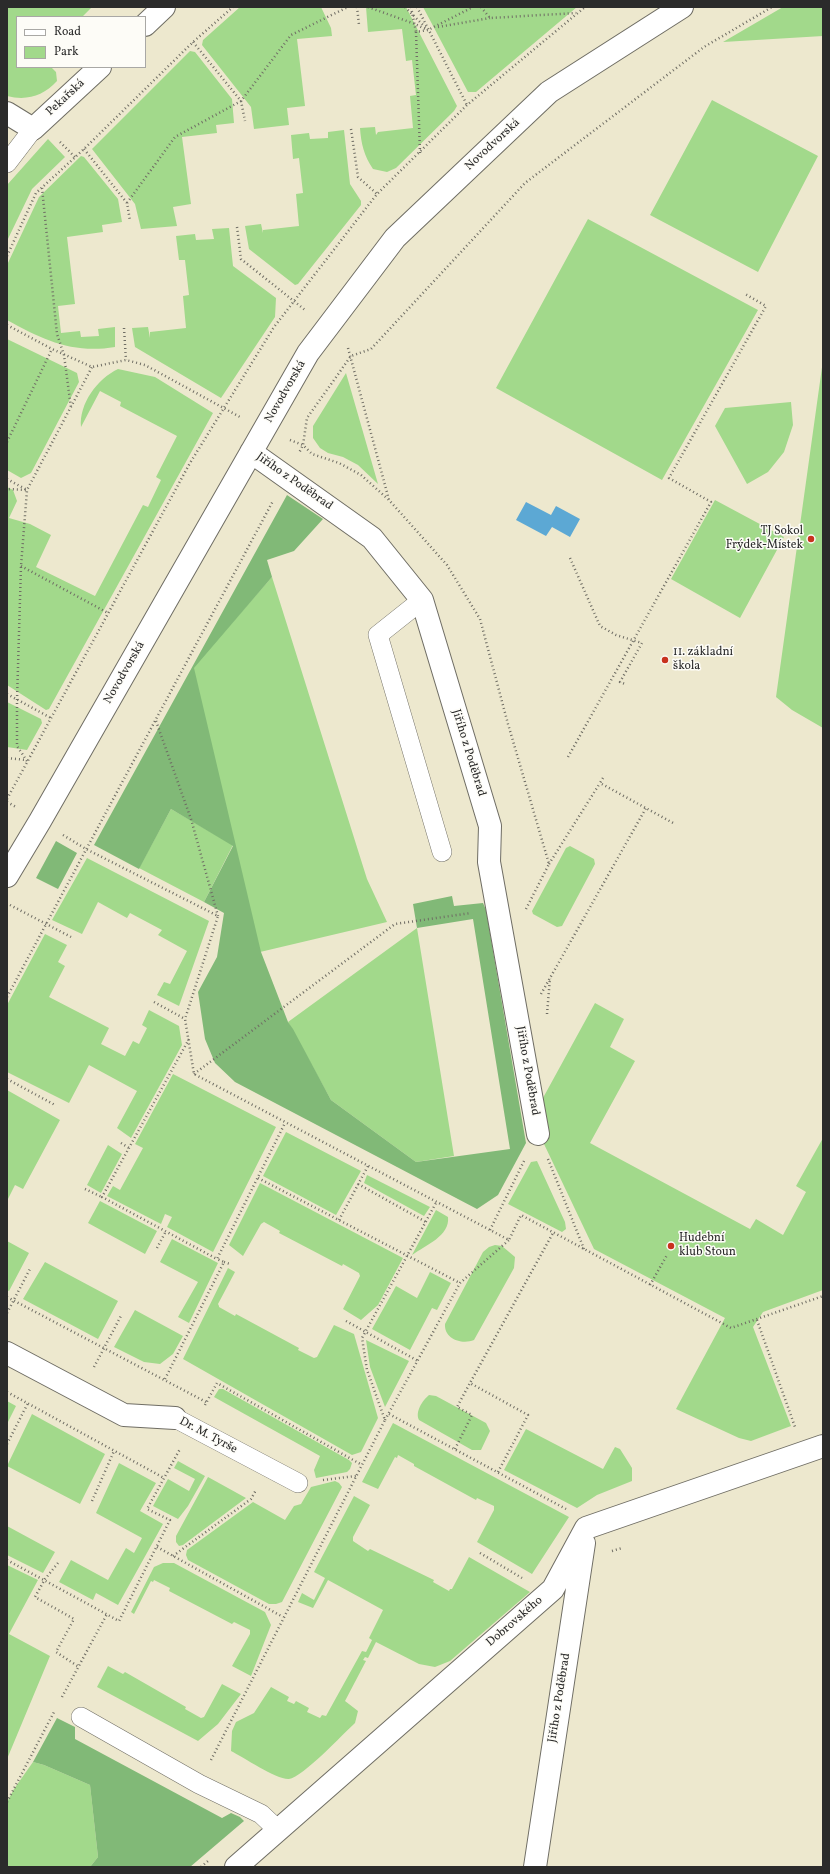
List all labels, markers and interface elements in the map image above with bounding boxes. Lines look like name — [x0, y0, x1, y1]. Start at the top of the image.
legend — [16, 16, 146, 68]
text: Road — [54, 24, 81, 40]
text: Park — [54, 44, 79, 60]
street label: Pekařská — [44, 76, 88, 120]
street label: Novodvorská — [463, 116, 523, 174]
street label: Novodvorská — [262, 358, 310, 426]
street label: Jiřího z Poděbrad — [253, 450, 335, 514]
place label: TJ Sokol Frýdek-Místek — [726, 525, 803, 553]
marker: TJ Sokol Frýdek-Místek — [806, 534, 816, 544]
street label: Novodvorská — [101, 639, 149, 707]
place label: 11. základní škola — [673, 646, 733, 674]
marker: 11. základní škola — [660, 655, 670, 665]
street label: Jiřího z Poděbrad — [448, 708, 488, 798]
street label: Jiřího z Poděbrad — [512, 1025, 542, 1117]
place label: Hudební klub Stoun — [679, 1232, 736, 1260]
marker: Hudební klub Stoun — [666, 1241, 676, 1251]
street label: Dr. M. Tyrše — [176, 1415, 240, 1457]
street label: Dobrovského — [484, 1594, 546, 1650]
street label: Jiřího z Poděbrad — [546, 1652, 574, 1744]

